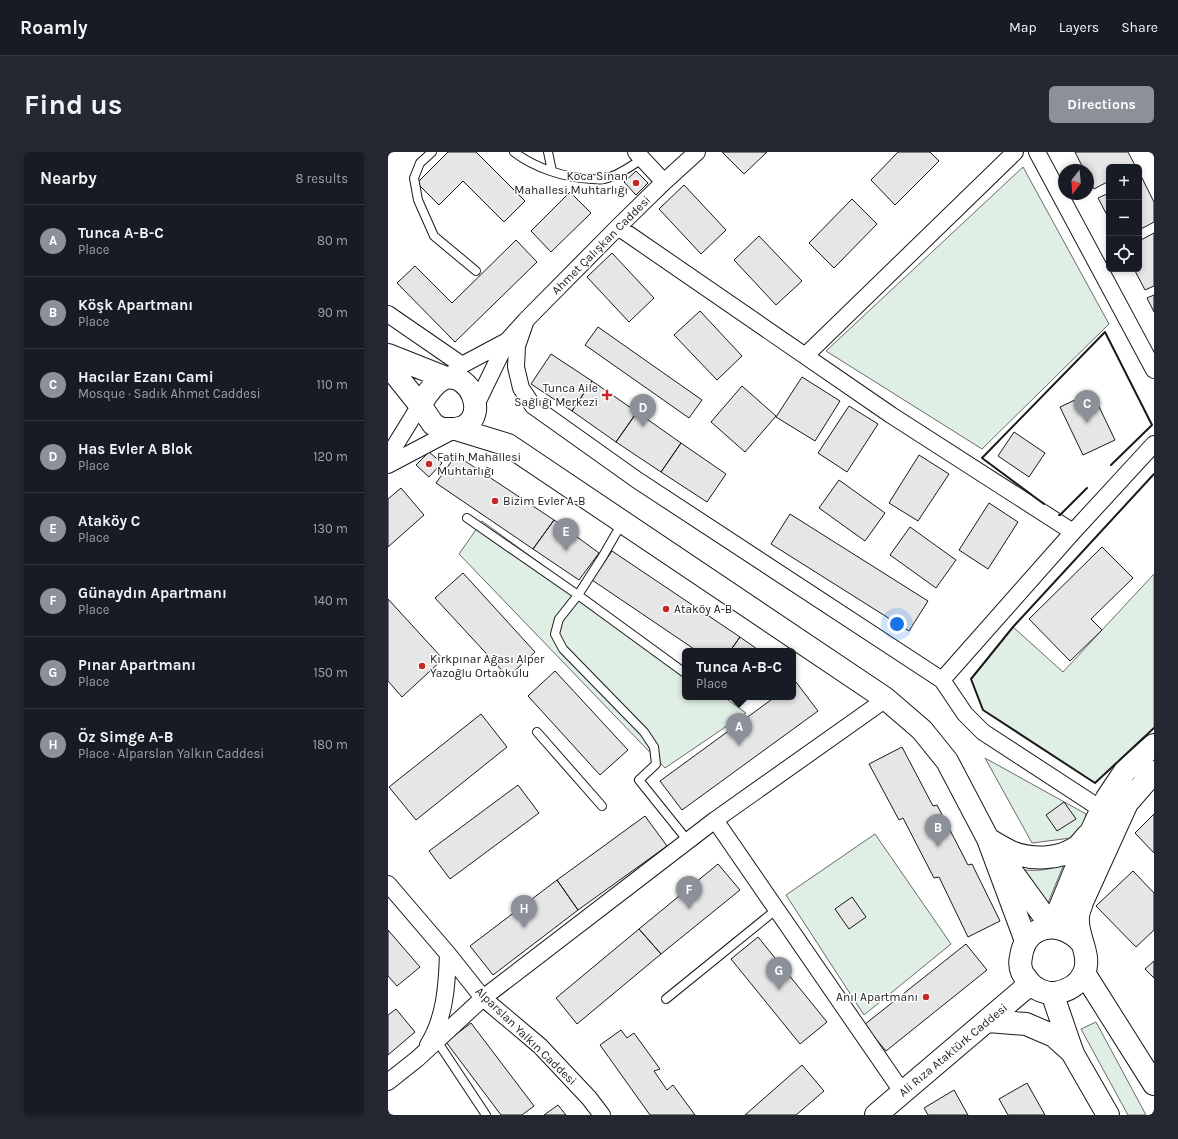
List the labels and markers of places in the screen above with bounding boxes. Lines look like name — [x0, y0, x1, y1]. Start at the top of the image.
place label: Koca Sinan Mahallesi Muhtarlığı — [514, 169, 628, 197]
marker: Koca Sinan Mahallesi Muhtarlığı — [631, 178, 641, 188]
place label: Tunca Aile Sağlığı Merkezi — [514, 381, 598, 409]
marker: Tunca Aile Sağlığı Merkezi — [601, 389, 613, 401]
pin: C — [1074, 390, 1100, 423]
pin: D — [630, 394, 656, 427]
place label: Fatih Mahallesi Muhtarlığı — [437, 450, 521, 478]
marker: Fatih Mahallesi Muhtarlığı — [424, 459, 434, 469]
place label: Bizim Evler A-B — [503, 494, 585, 508]
marker: Bizim Evler A-B — [490, 496, 500, 506]
pin: E — [553, 518, 579, 551]
place label: Ataköy A-B — [674, 602, 732, 616]
marker: Ataköy A-B — [661, 604, 671, 614]
place label: Kırkpınar Ağası Alper Yazoğlu Ortaokulu — [430, 652, 545, 680]
marker: Kırkpınar Ağası Alper Yazoğlu Ortaokulu — [417, 661, 427, 671]
pin: A — [726, 713, 752, 746]
pin: B — [925, 814, 951, 847]
pin: F — [676, 876, 702, 909]
pin: H — [511, 895, 537, 928]
pin: G — [766, 957, 792, 990]
place label: Anıl Apartmanı — [836, 990, 918, 1004]
marker: Anıl Apartmanı — [921, 992, 931, 1002]

